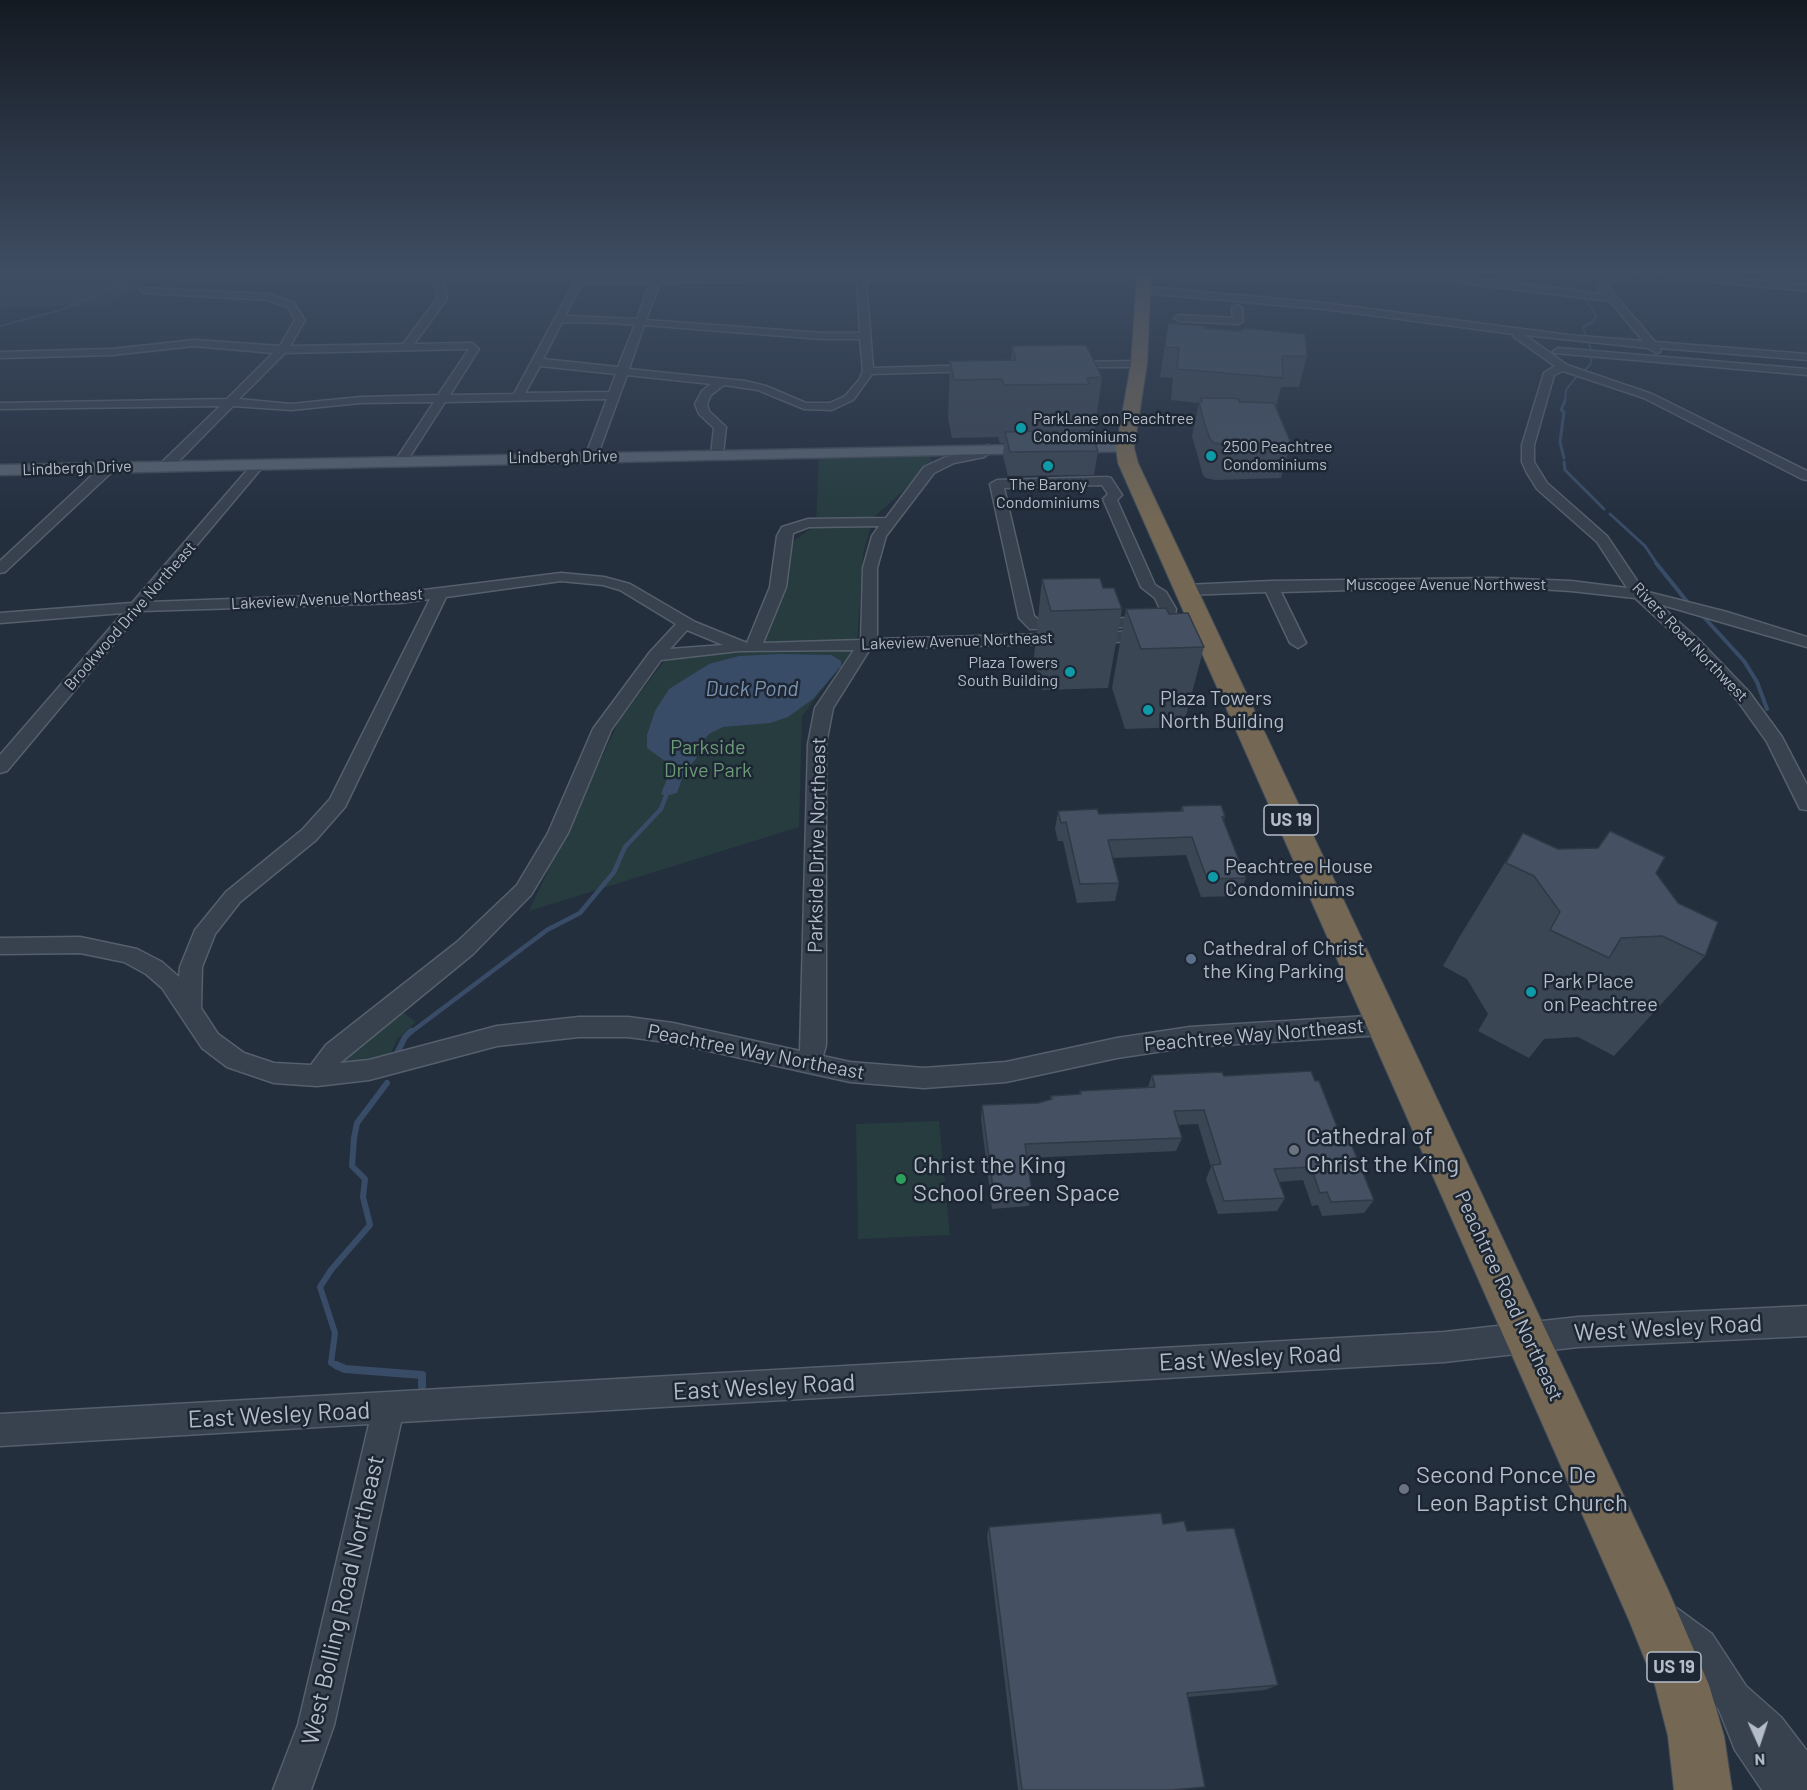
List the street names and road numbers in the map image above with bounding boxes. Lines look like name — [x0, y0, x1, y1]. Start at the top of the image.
street label: Lindbergh Drive — [508, 446, 618, 468]
street label: Lindbergh Drive — [22, 456, 132, 480]
street label: Brookwood Drive Northeast — [60, 538, 200, 694]
street label: Muscogee Avenue Northwest — [1346, 575, 1546, 595]
street label: Rivers Road Northwest — [1628, 578, 1752, 706]
street label: Lakeview Avenue Northeast — [231, 584, 423, 614]
street label: Lakeview Avenue Northeast — [861, 628, 1053, 654]
street label: Parkside Drive Northeast — [803, 737, 831, 953]
road number: US 19 — [1264, 805, 1318, 835]
street label: Peachtree Way Northeast — [1143, 1013, 1365, 1057]
street label: Peachtree Way Northeast — [645, 1019, 867, 1085]
street label: Peachtree Road Northeast — [1450, 1187, 1568, 1405]
street label: West Wesley Road — [1573, 1309, 1763, 1347]
street label: East Wesley Road — [1158, 1339, 1342, 1377]
street label: East Wesley Road — [672, 1368, 856, 1406]
street label: East Wesley Road — [187, 1396, 371, 1434]
street label: West Bolling Road Northeast — [296, 1452, 390, 1748]
road number: US 19 — [1647, 1652, 1701, 1682]

